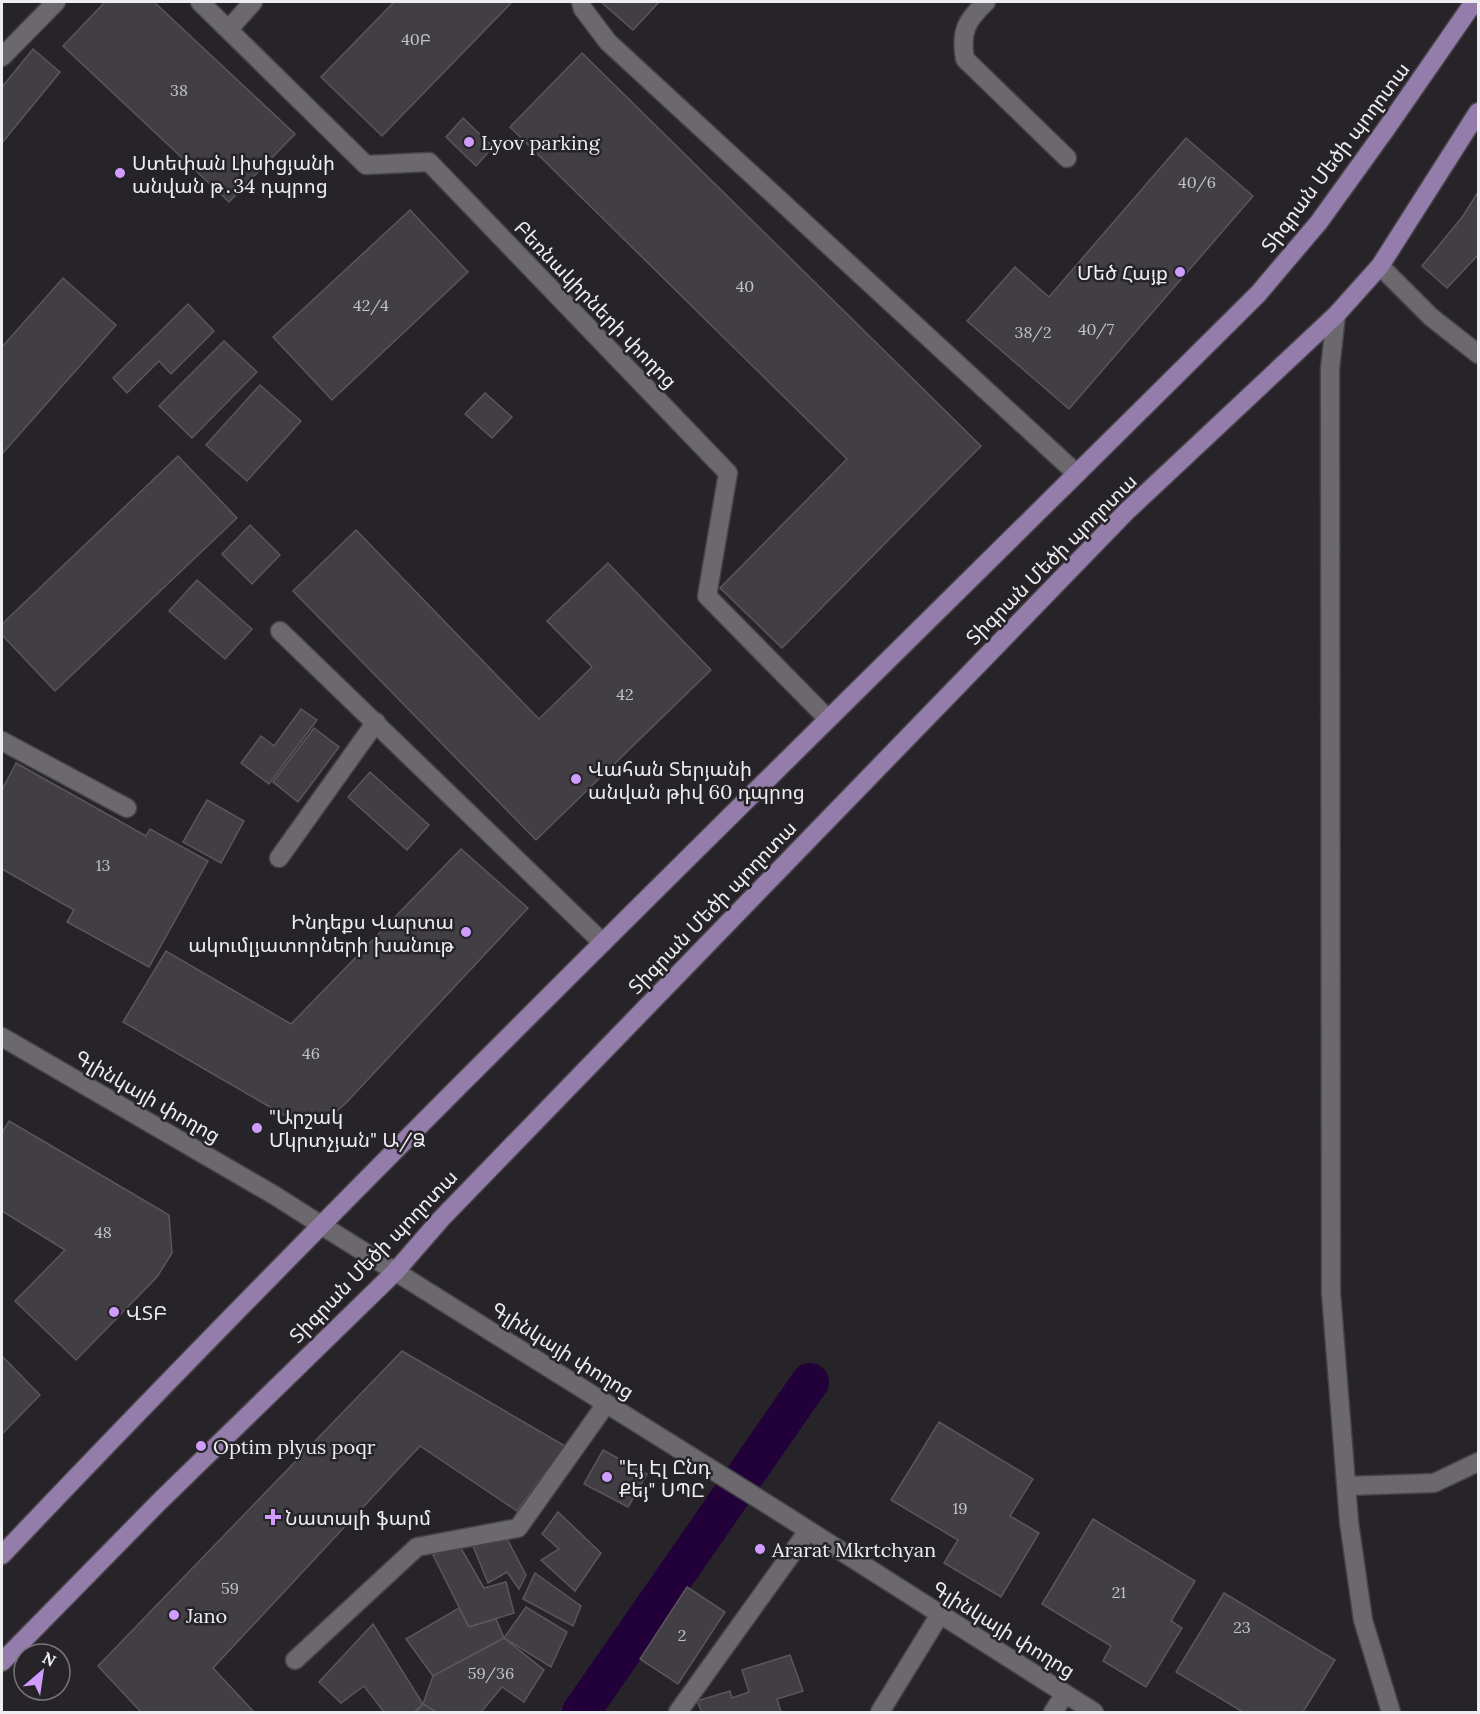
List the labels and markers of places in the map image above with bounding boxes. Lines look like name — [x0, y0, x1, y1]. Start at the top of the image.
place label: Lyov parking — [481, 130, 601, 155]
marker: Lyov parking — [462, 135, 476, 149]
place label: Ստեփան Լիսիցյանի անվան թ․34 դպրոց — [132, 150, 335, 198]
marker: Ստեփան Լիսիցյանի անվան թ․34 դպրոց — [113, 166, 127, 180]
place label: Մեծ Հայք — [1077, 260, 1168, 285]
marker: Մեծ Հայք — [1173, 265, 1187, 279]
place label: Վահան Տերյանի անվան թիվ 60 դպրոց — [588, 756, 805, 804]
marker: Վահան Տերյանի անվան թիվ 60 դպրոց — [569, 772, 583, 786]
place label: Ինդեքս Վարտա ակումլյատորների խանութ — [188, 909, 455, 957]
marker: Ինդեքս Վարտա ակումլյատորների խանութ — [459, 925, 473, 939]
place label: "Արշակ Մկրտչյան" Ա/Ձ — [269, 1104, 426, 1153]
marker: "Արշակ Մկրտչյան" Ա/Ձ — [250, 1121, 264, 1135]
place label: ՎՏԲ — [126, 1300, 167, 1325]
marker: ՎՏԲ — [107, 1305, 121, 1319]
place label: Optim plyus poqr — [213, 1434, 376, 1459]
marker: Optim plyus poqr — [194, 1439, 208, 1453]
place label: "Էյ Էլ Ընդ Քեյ" ՍՊԸ — [619, 1454, 711, 1502]
marker: "Էյ Էլ Ընդ Քեյ" ՍՊԸ — [600, 1470, 614, 1484]
place label: Նատալի ֆարմ — [285, 1505, 431, 1530]
marker: Նատալի ֆարմ — [266, 1510, 280, 1524]
place label: Ararat Mkrtchyan — [771, 1537, 936, 1562]
marker: Ararat Mkrtchyan — [753, 1542, 767, 1556]
place label: Jano — [185, 1603, 227, 1628]
marker: Jano — [167, 1608, 181, 1622]

